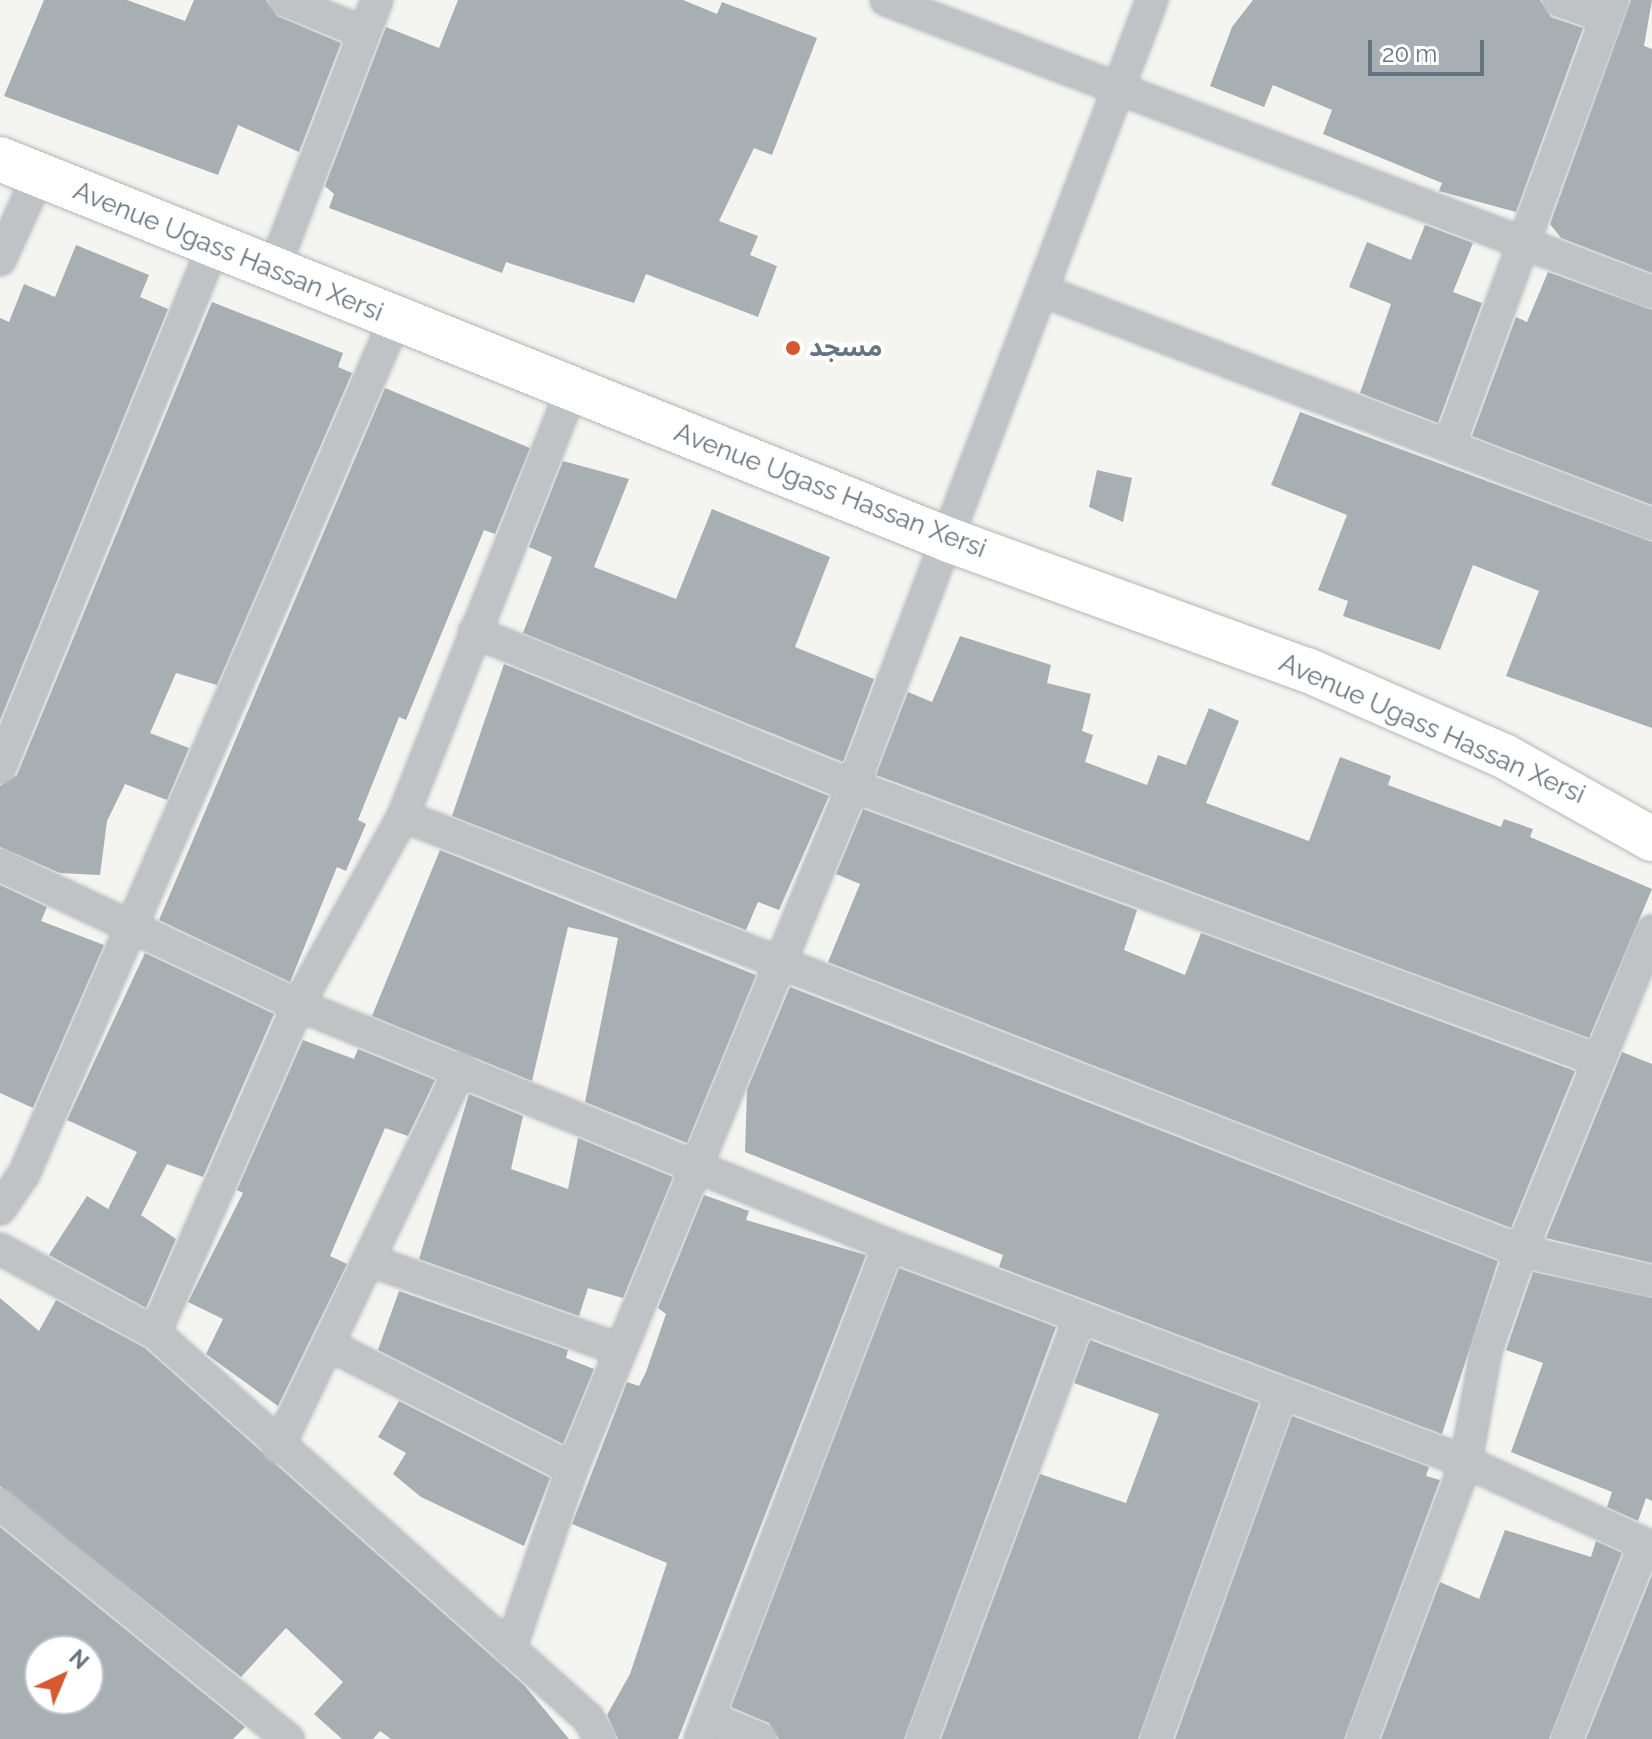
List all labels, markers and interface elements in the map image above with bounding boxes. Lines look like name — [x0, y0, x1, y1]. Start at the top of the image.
scale bar — [1372, 24, 1488, 74]
text: 20 m — [1382, 39, 1437, 68]
street label: Avenue Ugass Hassan Xersi — [68, 175, 388, 329]
place label: مسجد — [809, 332, 882, 364]
marker: مسجد — [784, 339, 802, 357]
street label: Avenue Ugass Hassan Xersi — [670, 417, 990, 565]
street label: Avenue Ugass Hassan Xersi — [1274, 647, 1590, 811]
north arrow — [24, 1635, 104, 1715]
text: N — [64, 1644, 94, 1674]

